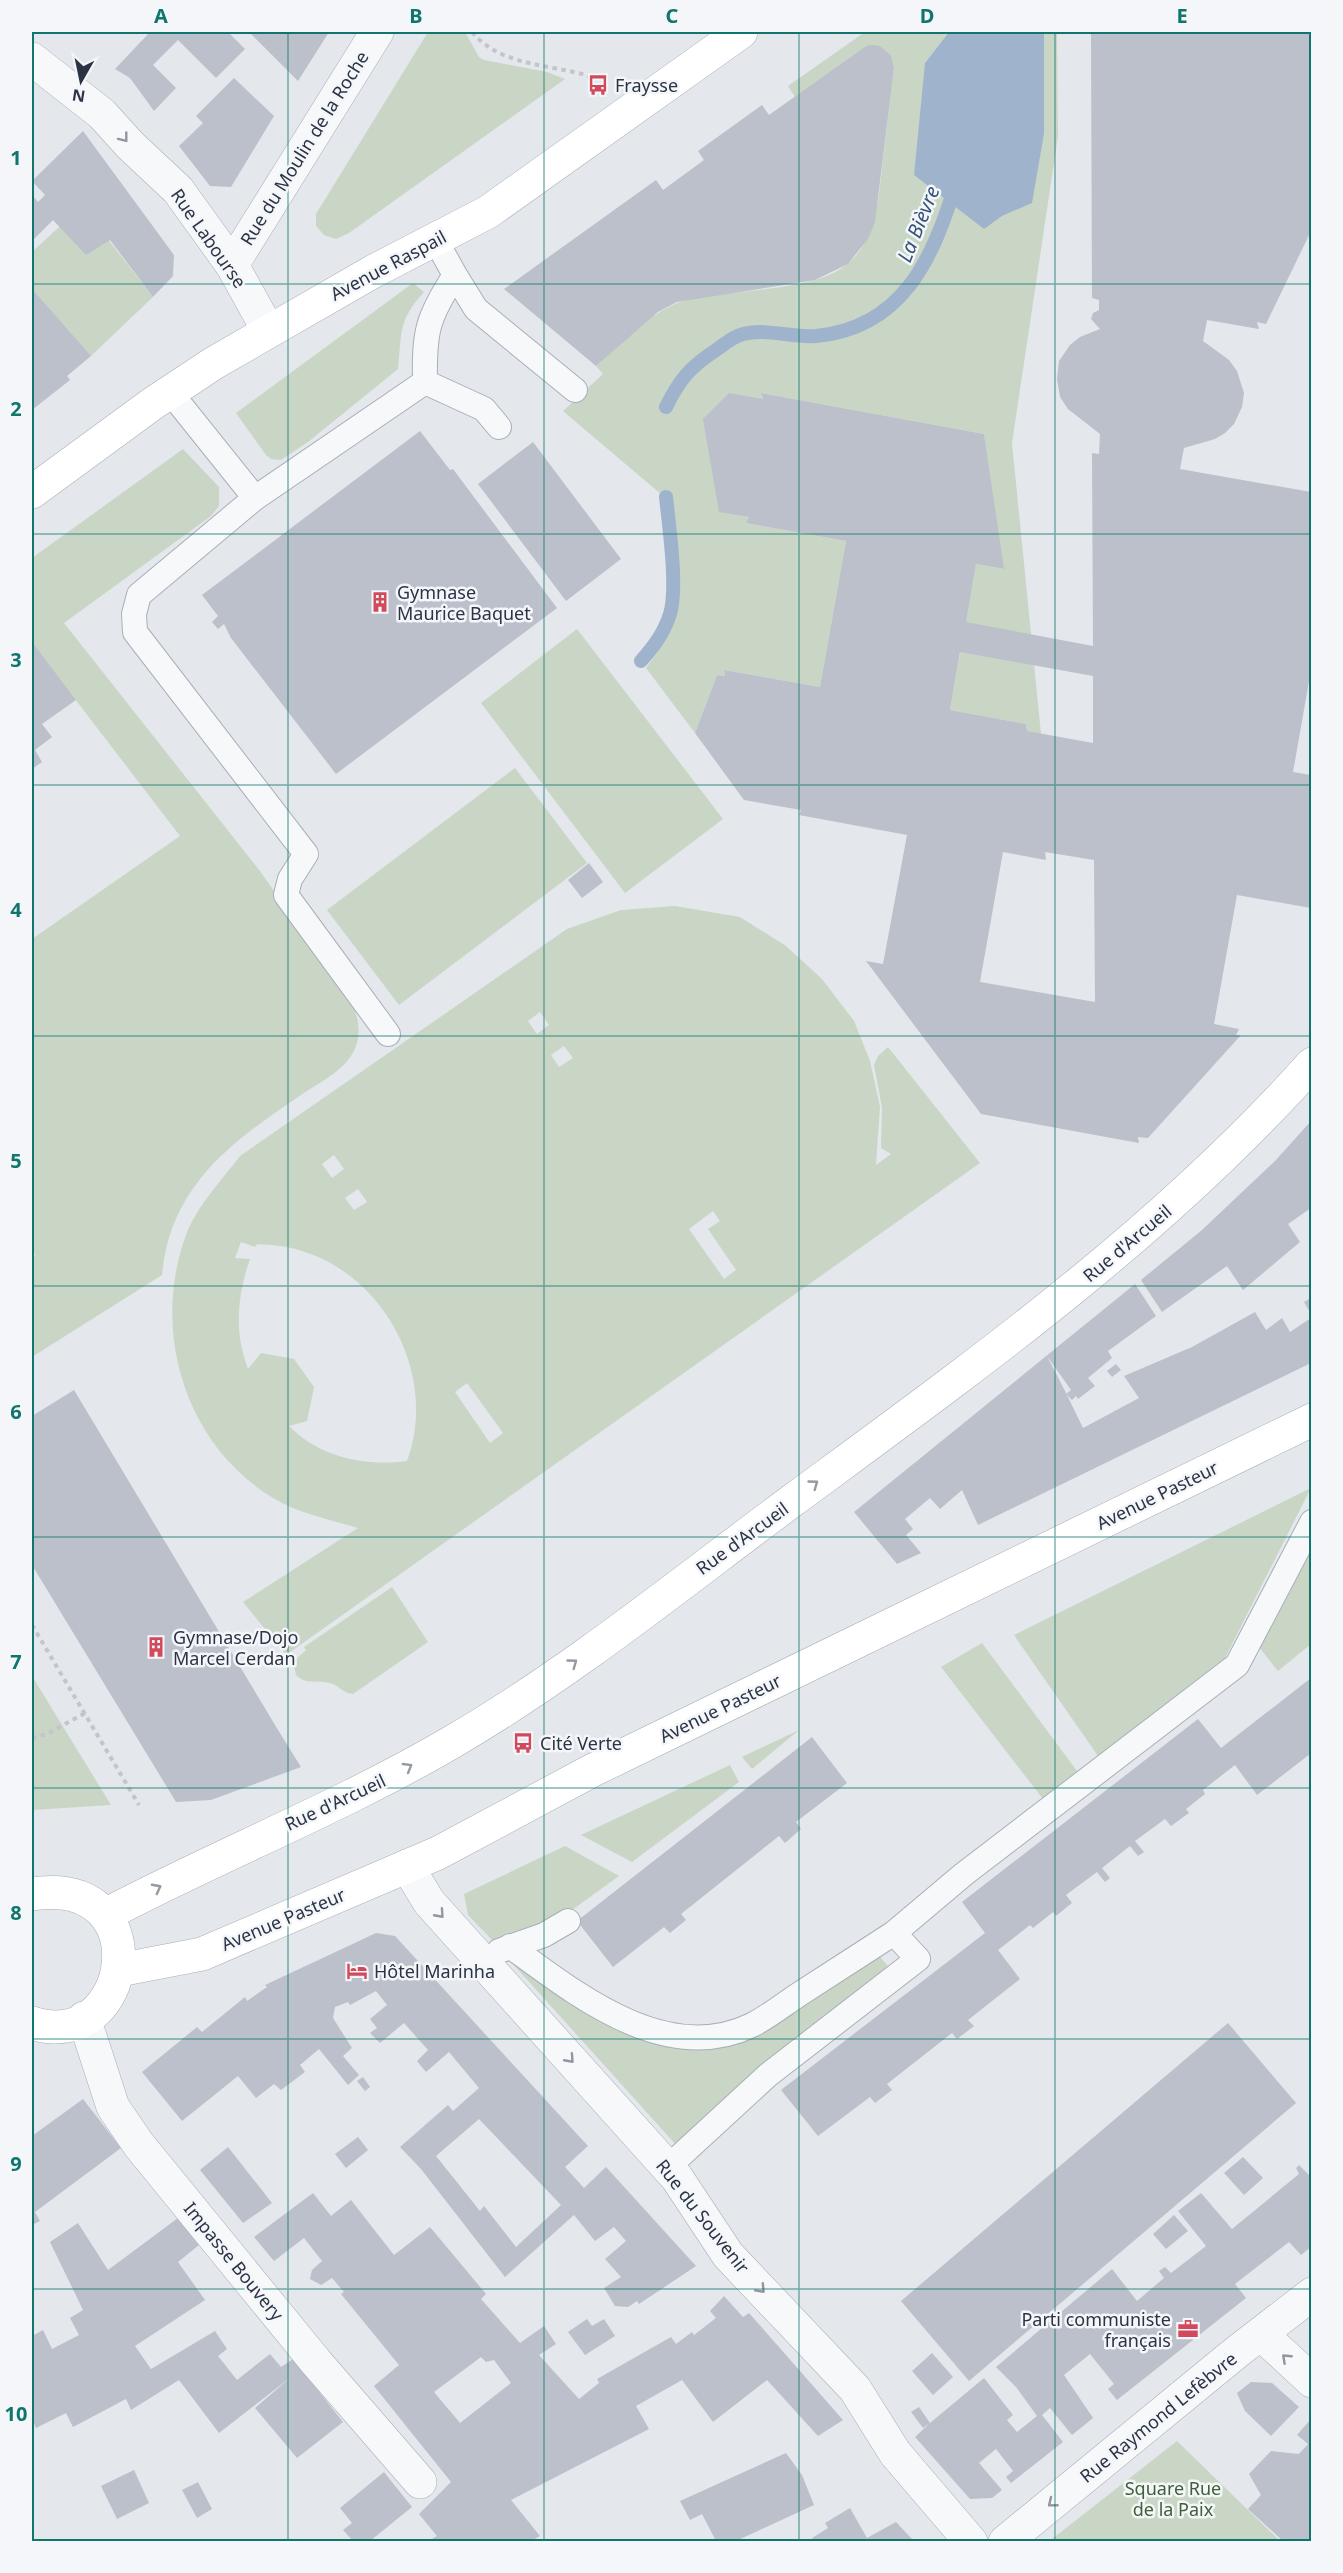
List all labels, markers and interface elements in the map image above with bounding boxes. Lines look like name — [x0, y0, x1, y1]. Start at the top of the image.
text: A — [154, 2, 168, 29]
text: B — [409, 2, 423, 29]
text: C — [666, 2, 679, 29]
text: D — [920, 2, 934, 29]
text: E — [1176, 2, 1188, 29]
street label: Rue du Moulin de la Roche — [234, 46, 374, 250]
north arrow — [51, 51, 111, 111]
bus stop icon: Fraysse — [586, 73, 610, 97]
place label: Fraysse — [615, 73, 678, 97]
text: N — [71, 84, 87, 108]
one-way arrow — [117, 131, 128, 142]
text: 1 — [10, 144, 22, 171]
water label: La Bièvre — [891, 182, 945, 266]
street label: Rue Labourse — [166, 184, 252, 292]
street label: Avenue Raspail — [326, 224, 450, 306]
text: 2 — [10, 395, 22, 422]
place label: Gymnase Maurice Baquet — [397, 580, 531, 625]
building icon: Gymnase Maurice Baquet — [368, 590, 392, 614]
text: 3 — [10, 646, 22, 673]
text: 4 — [10, 896, 22, 923]
text: 5 — [10, 1147, 22, 1174]
street label: Rue d'Arcueil — [1078, 1199, 1176, 1287]
text: 6 — [10, 1398, 22, 1425]
street label: Avenue Pasteur — [1092, 1455, 1222, 1535]
one-way arrow — [807, 1481, 818, 1492]
street label: Rue d'Arcueil — [691, 1496, 793, 1580]
place label: Gymnase/Dojo Marcel Cerdan — [173, 1625, 298, 1670]
building icon: Gymnase/Dojo Marcel Cerdan — [144, 1635, 168, 1659]
text: 7 — [10, 1648, 22, 1675]
one-way arrow — [566, 1659, 577, 1670]
street label: Avenue Pasteur — [655, 1668, 785, 1748]
bus stop icon: Cité Verte — [511, 1731, 535, 1755]
place label: Cité Verte — [540, 1731, 622, 1755]
one-way arrow — [402, 1763, 412, 1774]
street label: Rue d'Arcueil — [281, 1768, 389, 1836]
street label: Avenue Pasteur — [217, 1882, 349, 1956]
one-way arrow — [151, 1884, 161, 1895]
text: 8 — [10, 1899, 22, 1926]
one-way arrow — [433, 1907, 444, 1918]
hotel icon: Hôtel Marinha — [345, 1959, 369, 1983]
place label: Hôtel Marinha — [374, 1959, 495, 1983]
one-way arrow — [563, 2052, 574, 2063]
text: 9 — [10, 2150, 22, 2177]
street label: Rue du Souvenir — [651, 2154, 755, 2278]
street label: Impasse Bouvery — [179, 2197, 290, 2326]
one-way arrow — [754, 2283, 765, 2293]
place label: Parti communiste français — [1021, 2307, 1171, 2352]
office icon: Parti communiste français — [1176, 2317, 1200, 2341]
street label: Rue Raymond Lefèbvre — [1075, 2346, 1241, 2488]
one-way arrow — [1282, 2354, 1293, 2365]
text: 10 — [5, 2400, 27, 2427]
park label: Square Rue de la Paix — [1125, 2476, 1221, 2521]
one-way arrow — [1048, 2496, 1059, 2507]

